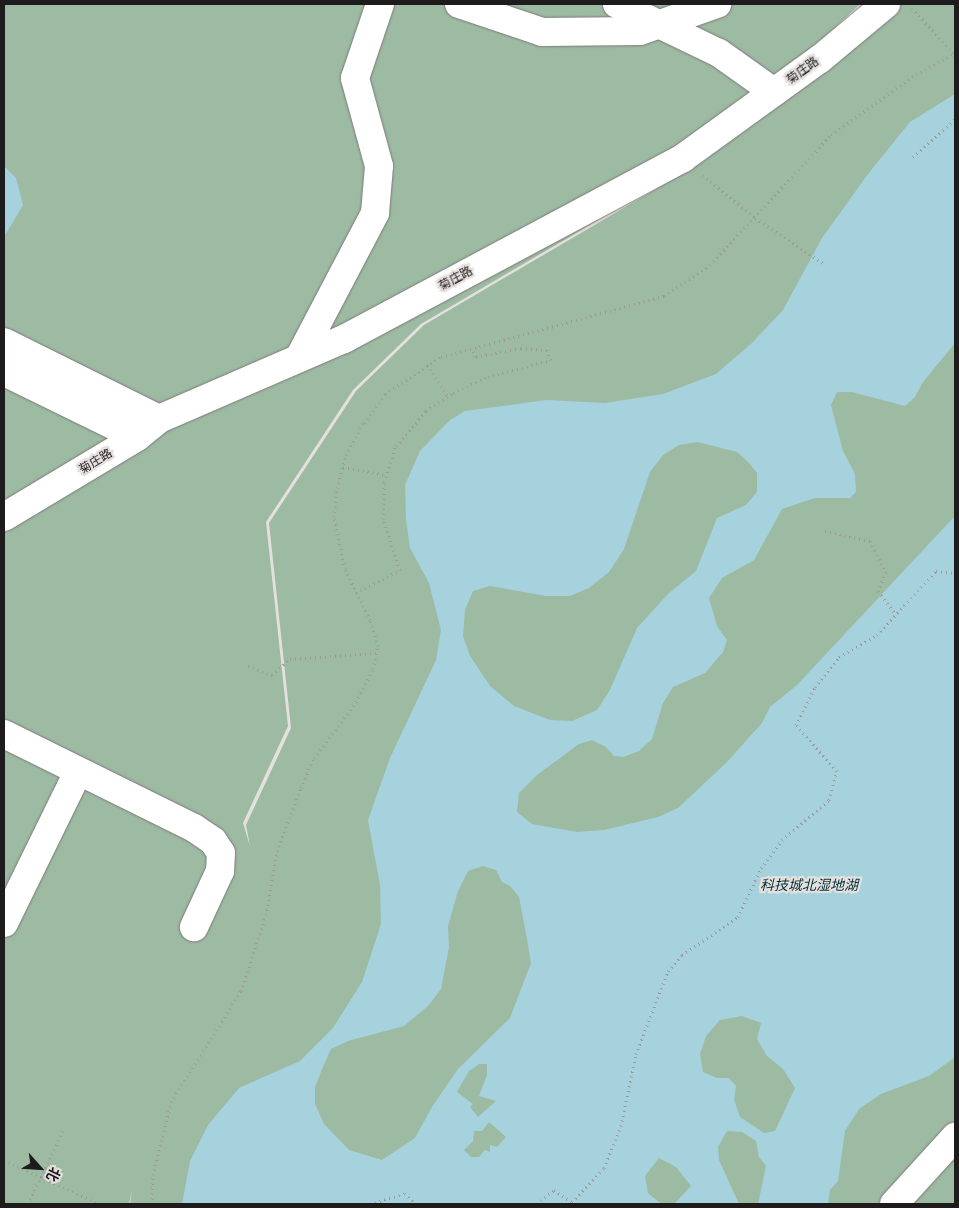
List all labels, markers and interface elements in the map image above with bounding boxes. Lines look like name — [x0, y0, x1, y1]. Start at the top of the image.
street label: 菊庄路 — [784, 55, 822, 87]
street label: 菊庄路 — [437, 264, 475, 294]
street label: 菊庄路 — [77, 447, 115, 477]
water label: 科技城北湿地湖 — [760, 877, 858, 893]
north arrow — [15, 1143, 65, 1193]
text: 北 — [43, 1165, 64, 1184]

